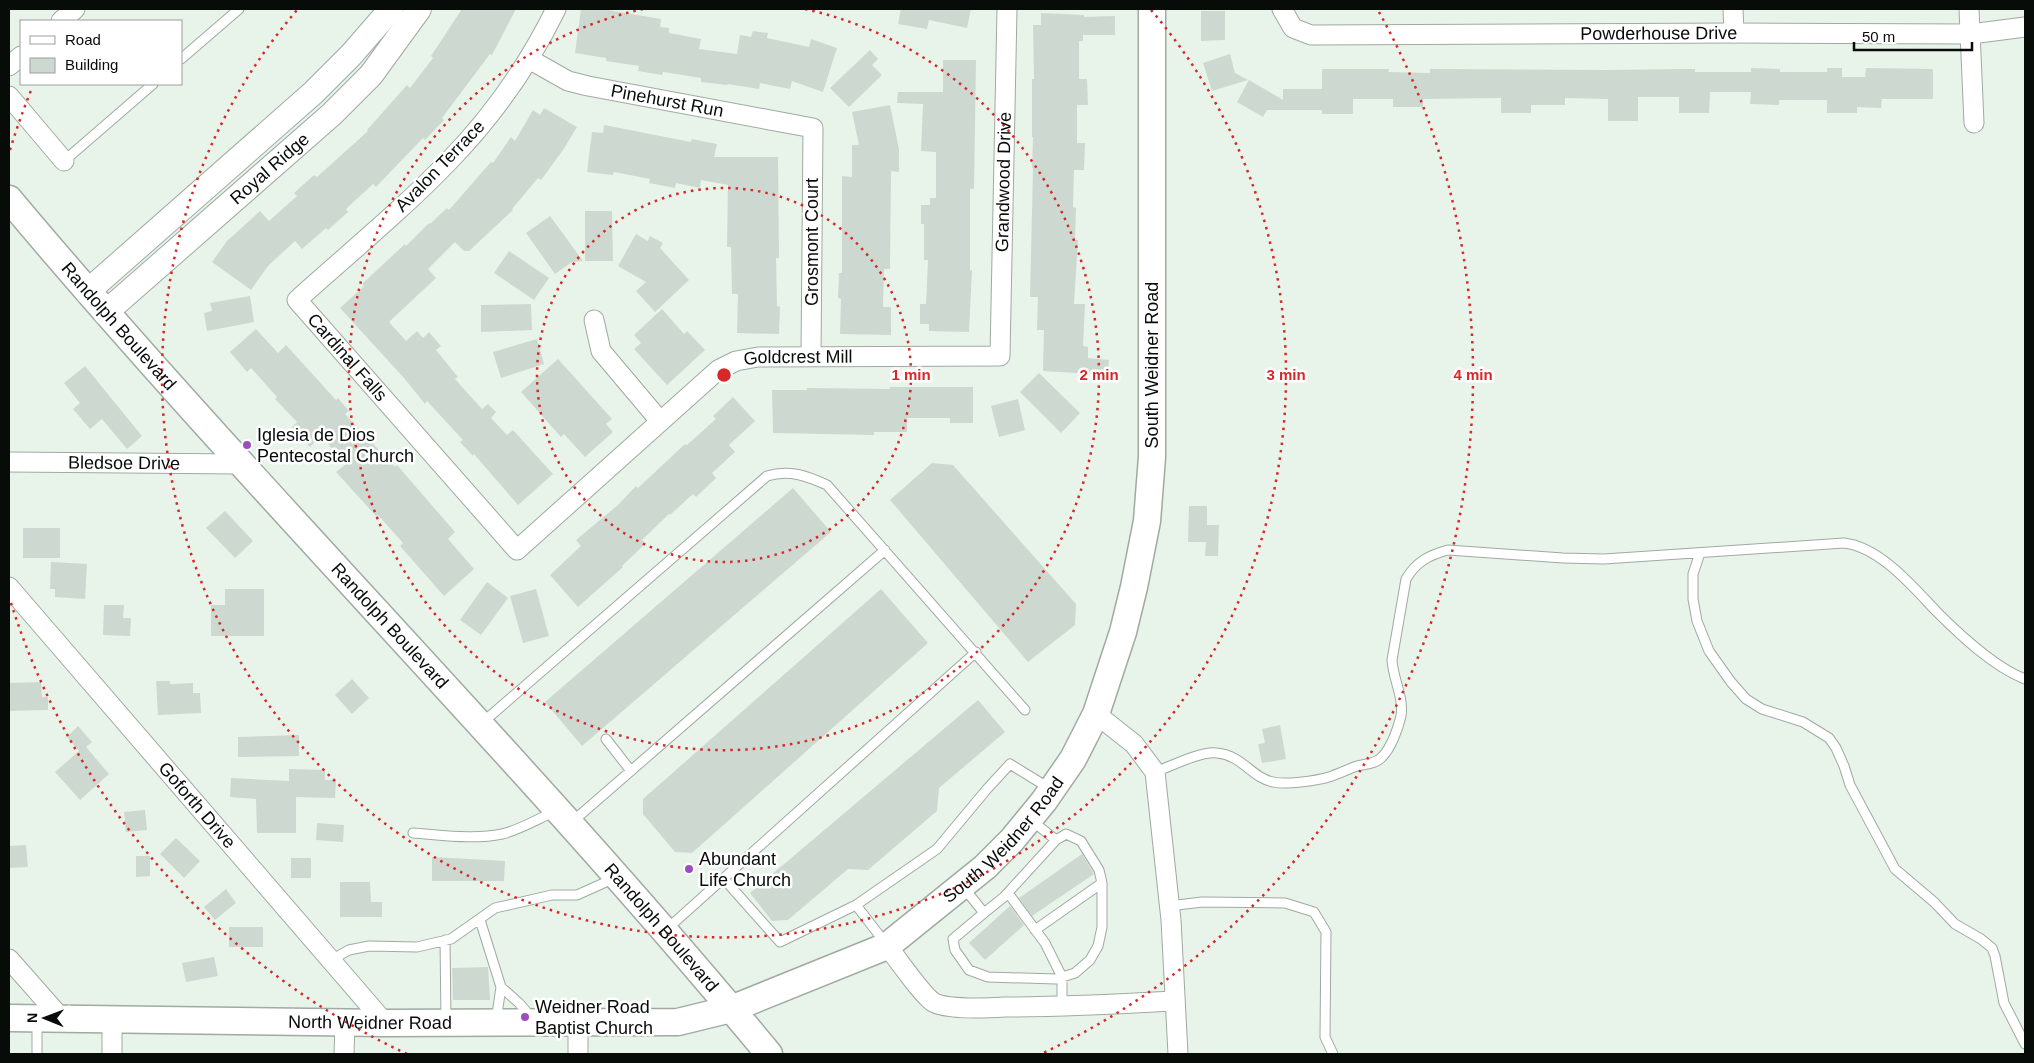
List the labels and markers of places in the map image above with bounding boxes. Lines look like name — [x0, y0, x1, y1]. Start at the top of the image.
centre of rings — [715, 366, 733, 384]
place label: Iglesia de Dios Pentecostal Church — [257, 425, 414, 466]
marker: Iglesia de Dios Pentecostal Church — [241, 439, 253, 451]
place label: Abundant Life Church — [699, 849, 791, 890]
marker: Abundant Life Church — [683, 863, 695, 875]
place label: Weidner Road Baptist Church — [535, 997, 653, 1038]
marker: Weidner Road Baptist Church — [519, 1011, 531, 1023]

